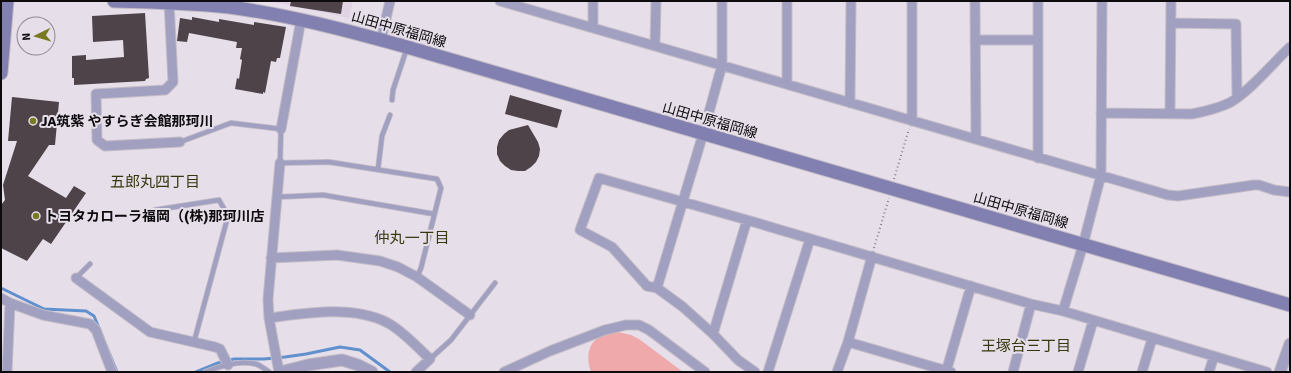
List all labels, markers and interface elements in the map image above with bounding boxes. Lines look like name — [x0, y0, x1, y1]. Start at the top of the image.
street label: 山田中原福岡線 — [349, 8, 448, 51]
north arrow — [16, 16, 56, 56]
text: N — [20, 32, 33, 41]
street label: 山田中原福岡線 — [660, 99, 759, 142]
place label: JA筑紫 やすらぎ会館那珂川 — [41, 113, 213, 130]
marker: JA筑紫 やすらぎ会館那珂川 — [28, 116, 38, 126]
district label: 五郎丸四丁目 — [110, 173, 200, 191]
street label: 山田中原福岡線 — [971, 189, 1070, 232]
place label: トヨタカローラ福岡（(株)那珂川店 — [44, 208, 265, 225]
marker: トヨタカローラ福岡（(株)那珂川店 — [31, 211, 41, 221]
district label: 仲丸一丁目 — [374, 229, 450, 247]
district label: 王塚台三丁目 — [981, 337, 1071, 355]

